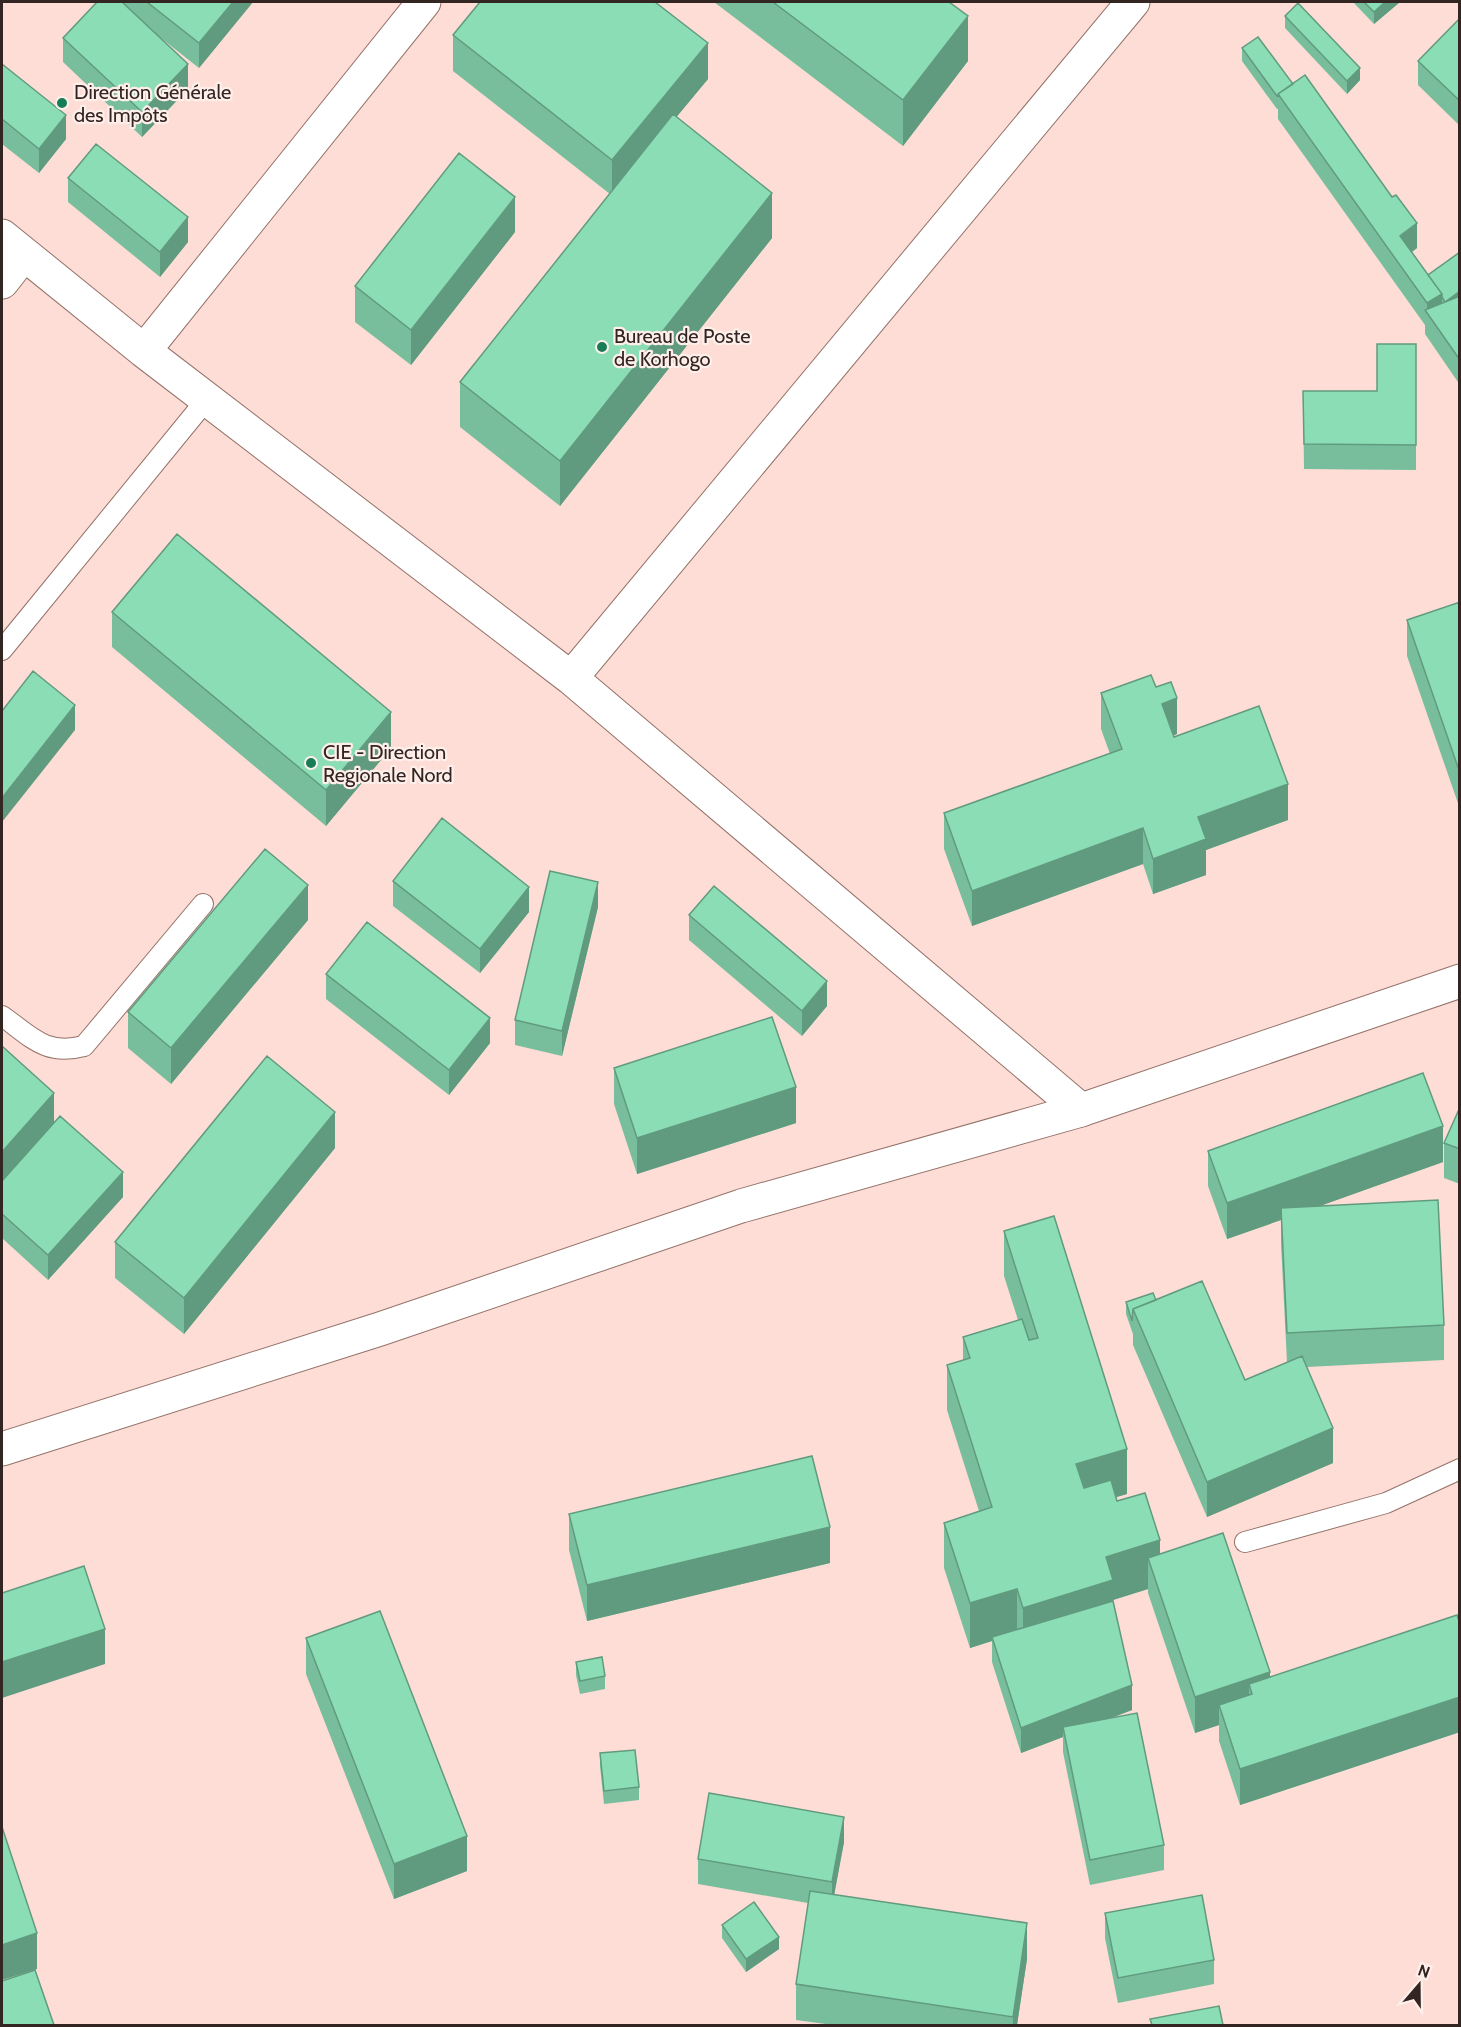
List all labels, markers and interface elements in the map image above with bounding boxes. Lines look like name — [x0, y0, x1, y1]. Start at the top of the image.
place label: Direction Générale des Impôts — [74, 80, 231, 127]
marker: Direction Générale des Impôts — [55, 96, 69, 110]
place label: Bureau de Poste de Korhogo — [614, 324, 750, 371]
marker: Bureau de Poste de Korhogo — [595, 340, 609, 354]
place label: CIE - Direction Regionale Nord — [323, 740, 453, 787]
marker: CIE - Direction Regionale Nord — [304, 756, 318, 770]
north arrow — [1389, 1955, 1449, 2015]
text: N — [1415, 1961, 1433, 1982]

